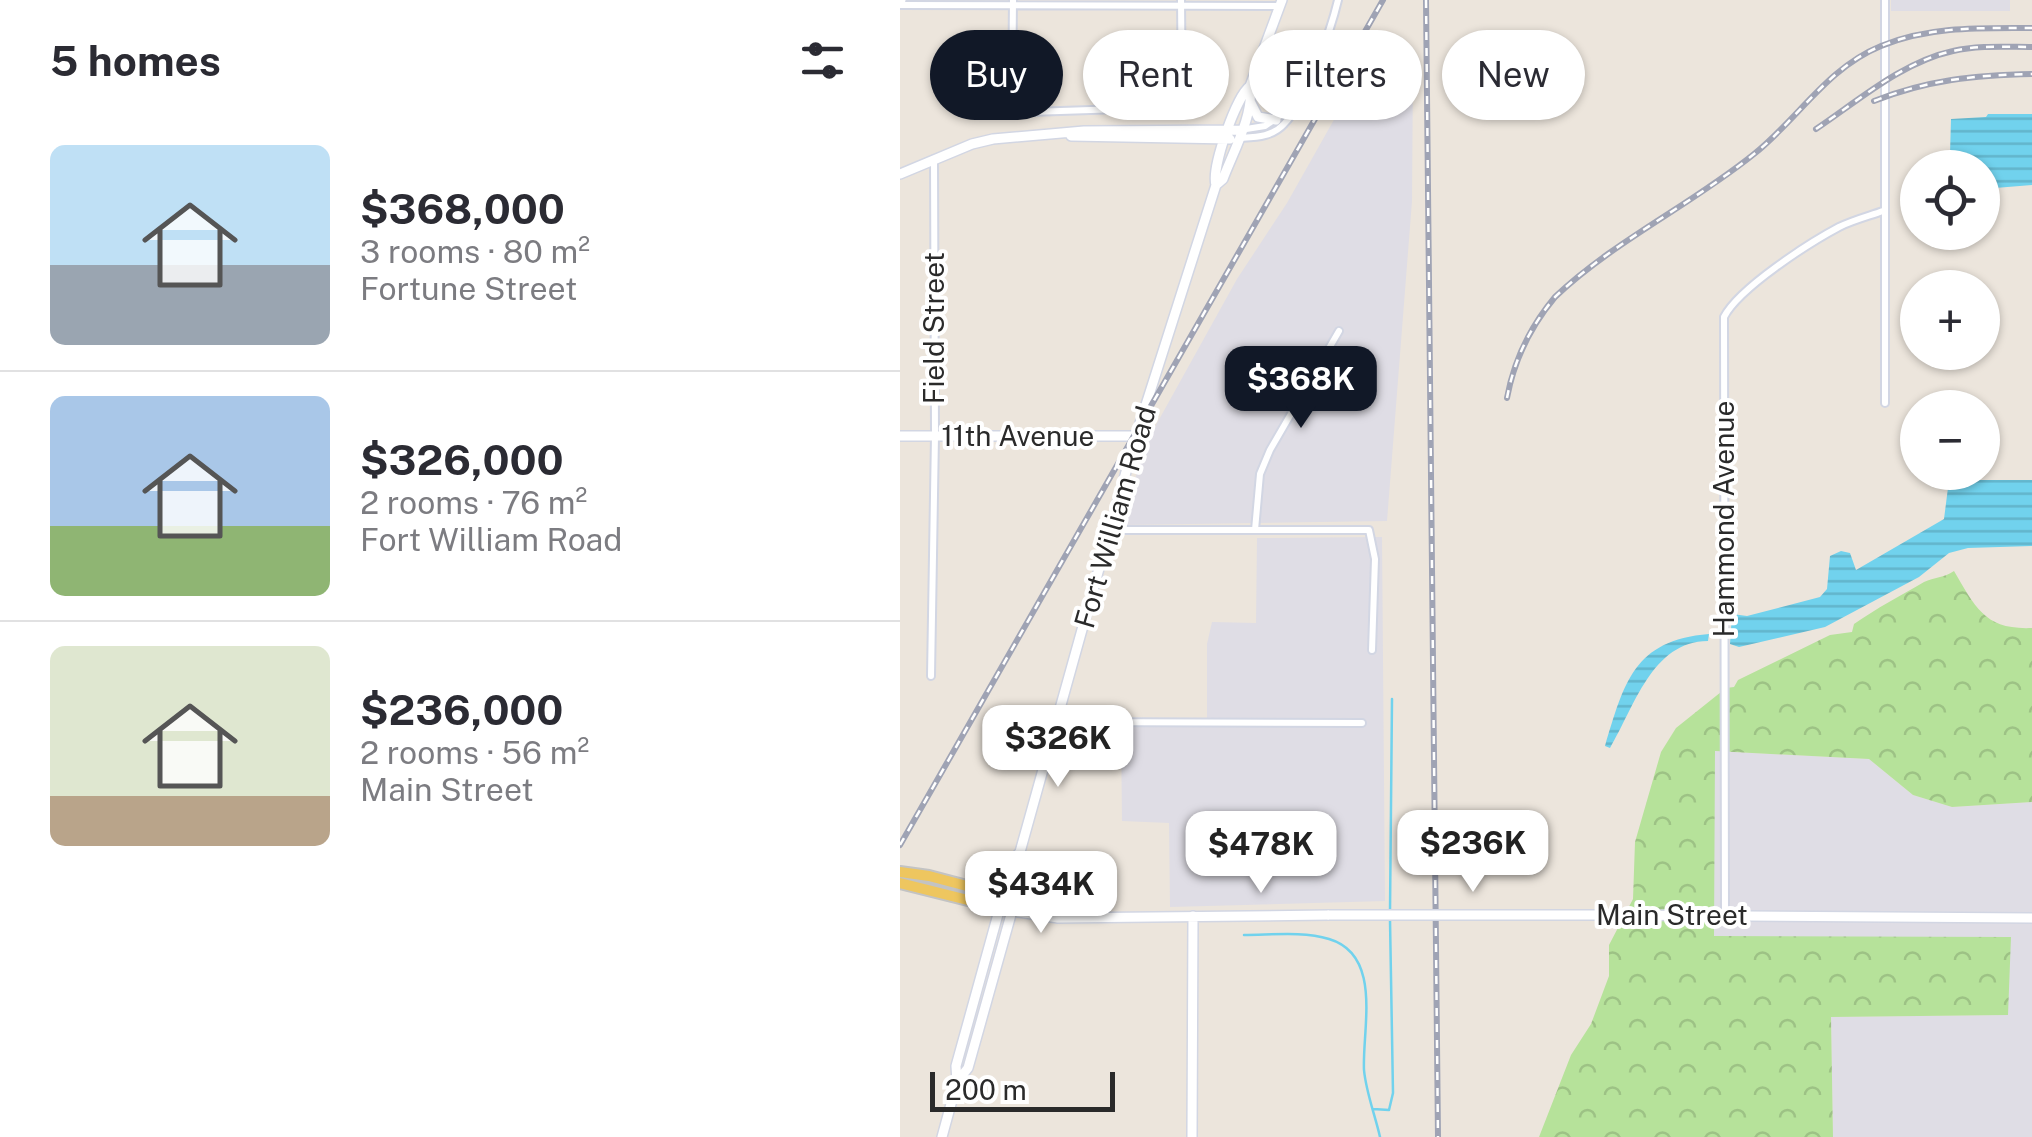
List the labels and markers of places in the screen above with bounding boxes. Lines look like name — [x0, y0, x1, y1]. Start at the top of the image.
pin: $368K — [1231, 346, 1371, 431]
pin: $326K — [988, 705, 1128, 790]
pin: $236K — [1403, 810, 1543, 895]
pin: $478K — [1191, 811, 1331, 896]
pin: $434K — [971, 851, 1111, 936]

